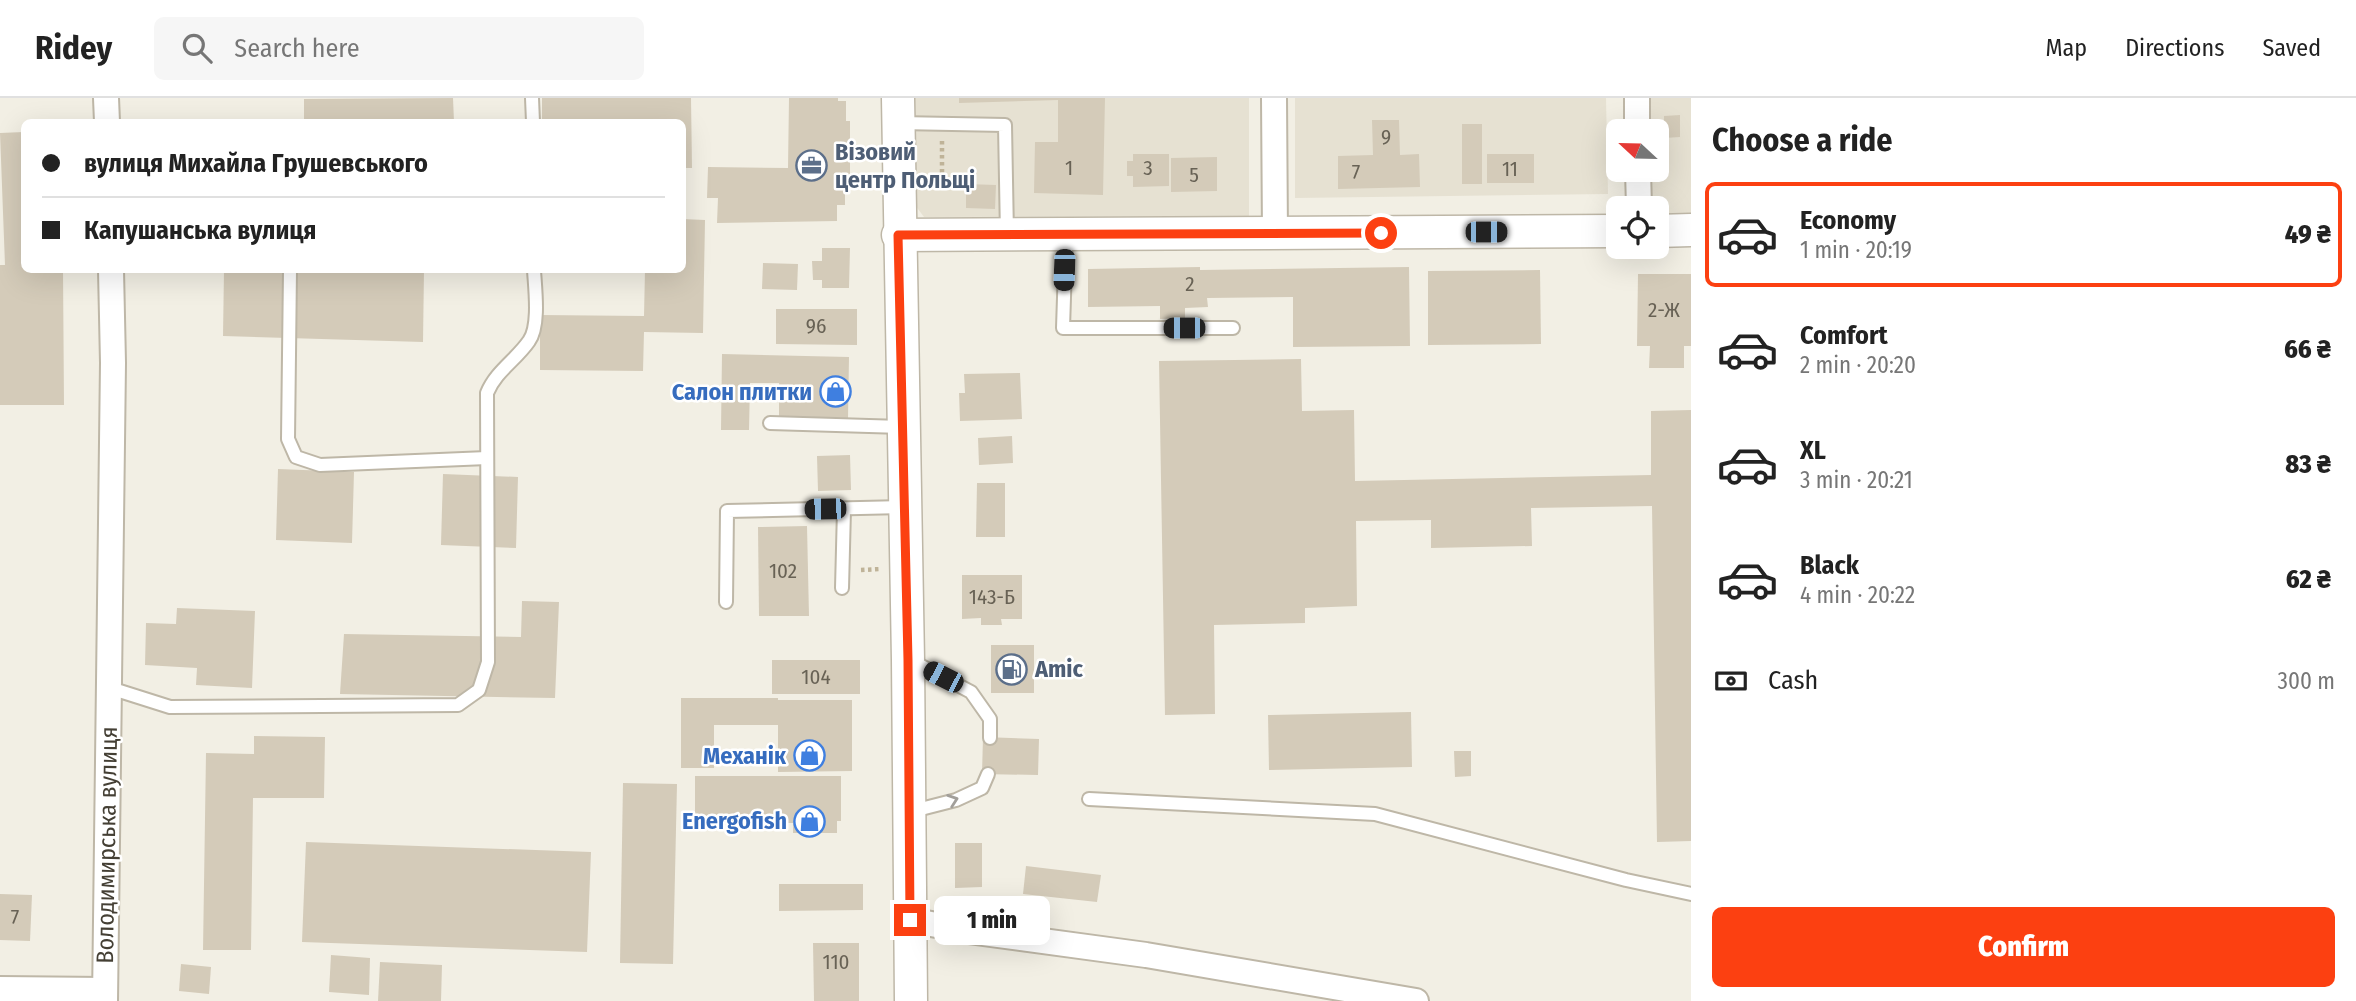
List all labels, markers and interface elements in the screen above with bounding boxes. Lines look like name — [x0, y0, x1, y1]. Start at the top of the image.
search box — [154, 17, 644, 80]
text: Ridey — [35, 28, 112, 68]
icon: search — [178, 29, 216, 67]
text: Search here — [234, 33, 360, 64]
text: Map — [2046, 34, 2087, 62]
text: Directions — [2125, 34, 2224, 62]
text: Saved — [2262, 34, 2321, 62]
north arrow — [1606, 119, 1670, 182]
map controls — [1606, 119, 1669, 259]
text: Choose a ride — [1712, 121, 1893, 159]
house number: 9 — [1381, 124, 1391, 150]
place label: Візовий центр Польщі — [835, 138, 975, 194]
text: вулиця Михайла Грушевського — [84, 148, 428, 179]
office icon: Візовий центр Польщі — [795, 149, 829, 183]
house number: 1 — [1065, 155, 1073, 181]
house number: 3 — [1143, 155, 1153, 181]
house number: 11 — [1502, 156, 1518, 182]
house number: 7 — [1352, 159, 1360, 185]
house number: 5 — [1189, 162, 1199, 188]
button: locate — [1606, 196, 1669, 259]
icon: car — [1716, 203, 1779, 266]
text: Economy — [1800, 205, 1896, 236]
text: Капушанська вулиця — [84, 215, 317, 246]
route start — [1365, 217, 1397, 249]
text: 49 ₴ — [2285, 219, 2331, 250]
car — [1466, 222, 1508, 243]
text: 1 min · 20:19 — [1800, 236, 1912, 264]
car — [1053, 249, 1076, 291]
house number: 2 — [1185, 271, 1195, 297]
house number: 2-Ж — [1648, 297, 1680, 323]
house number: 96 — [806, 313, 826, 339]
car — [1164, 318, 1206, 339]
icon: car — [1716, 318, 1779, 381]
text: Comfort — [1800, 320, 1888, 351]
text: 66 ₴ — [2284, 334, 2331, 365]
text: 2 min · 20:20 — [1800, 351, 1916, 379]
shop icon: Салон плитки — [818, 375, 852, 409]
place label: Салон плитки — [672, 378, 812, 406]
icon: car — [1716, 433, 1779, 496]
text: XL — [1800, 435, 1826, 466]
text: 83 ₴ — [2285, 449, 2331, 480]
text: 3 min · 20:21 — [1800, 466, 1913, 494]
car — [804, 498, 847, 520]
icon: car — [1716, 548, 1779, 611]
text: Black — [1800, 550, 1859, 581]
house number: 102 — [769, 558, 797, 584]
text: 62 ₴ — [2286, 564, 2331, 595]
text: 4 min · 20:22 — [1800, 581, 1915, 609]
house number: 143-Б — [969, 584, 1015, 610]
fuel station icon: Amic — [995, 652, 1029, 686]
place label: Amic — [1034, 655, 1084, 683]
car — [920, 658, 967, 696]
icon: cash — [1712, 662, 1750, 700]
house number: 104 — [801, 664, 831, 690]
text: Cash — [1768, 665, 1818, 696]
text: 300 m — [2278, 667, 2335, 695]
street label: Володимирська вулиця — [91, 726, 123, 964]
shop icon: Механік — [792, 739, 826, 773]
place label: Механік — [703, 742, 787, 770]
one-way arrow — [947, 794, 959, 808]
shop icon: Energofish — [793, 804, 827, 838]
place label: Energofish — [682, 807, 787, 835]
callout: 1 min — [934, 896, 1050, 944]
house number: 7 — [11, 904, 19, 930]
route end — [894, 904, 926, 936]
text: 1 min — [967, 906, 1017, 934]
button: Confirm — [1712, 907, 2335, 987]
house number: 110 — [822, 949, 850, 975]

